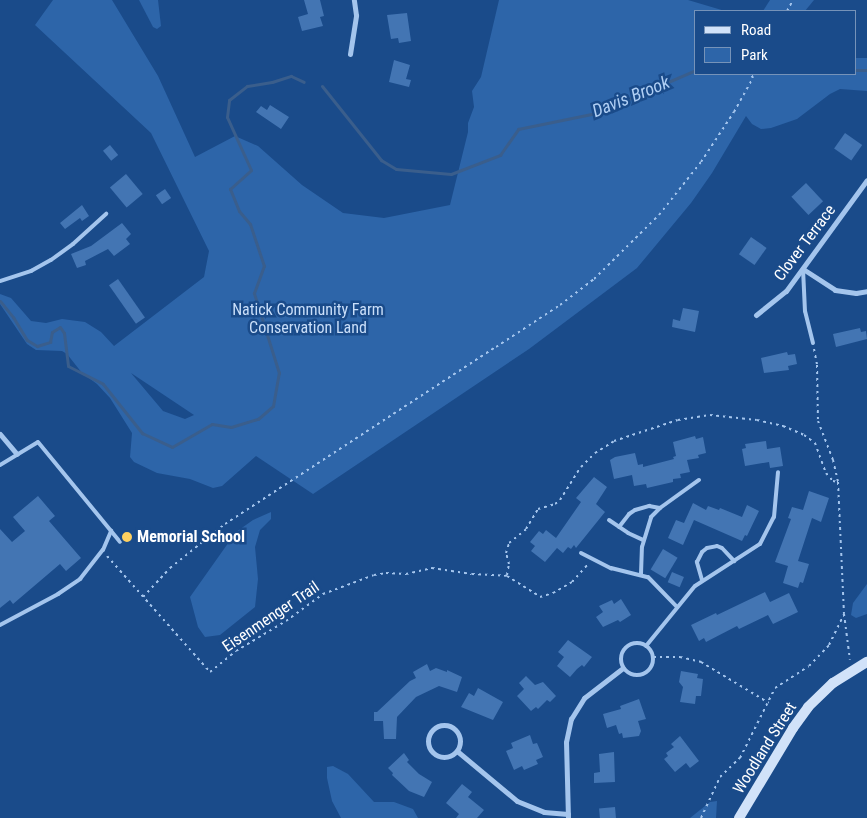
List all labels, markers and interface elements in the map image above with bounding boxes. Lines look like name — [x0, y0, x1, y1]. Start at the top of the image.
legend — [694, 10, 857, 75]
text: Road — [741, 21, 771, 39]
text: Park — [741, 46, 768, 64]
water label: Davis Brook — [589, 72, 673, 122]
street label: Clover Terrace — [770, 201, 840, 285]
park label: Natick Community Farm Conservation Land — [232, 300, 384, 338]
place label: Memorial School — [137, 527, 245, 547]
marker: Memorial School — [121, 531, 133, 543]
street label: Eisenmenger Trail — [219, 578, 323, 656]
street label: Woodland Street — [729, 699, 801, 797]

